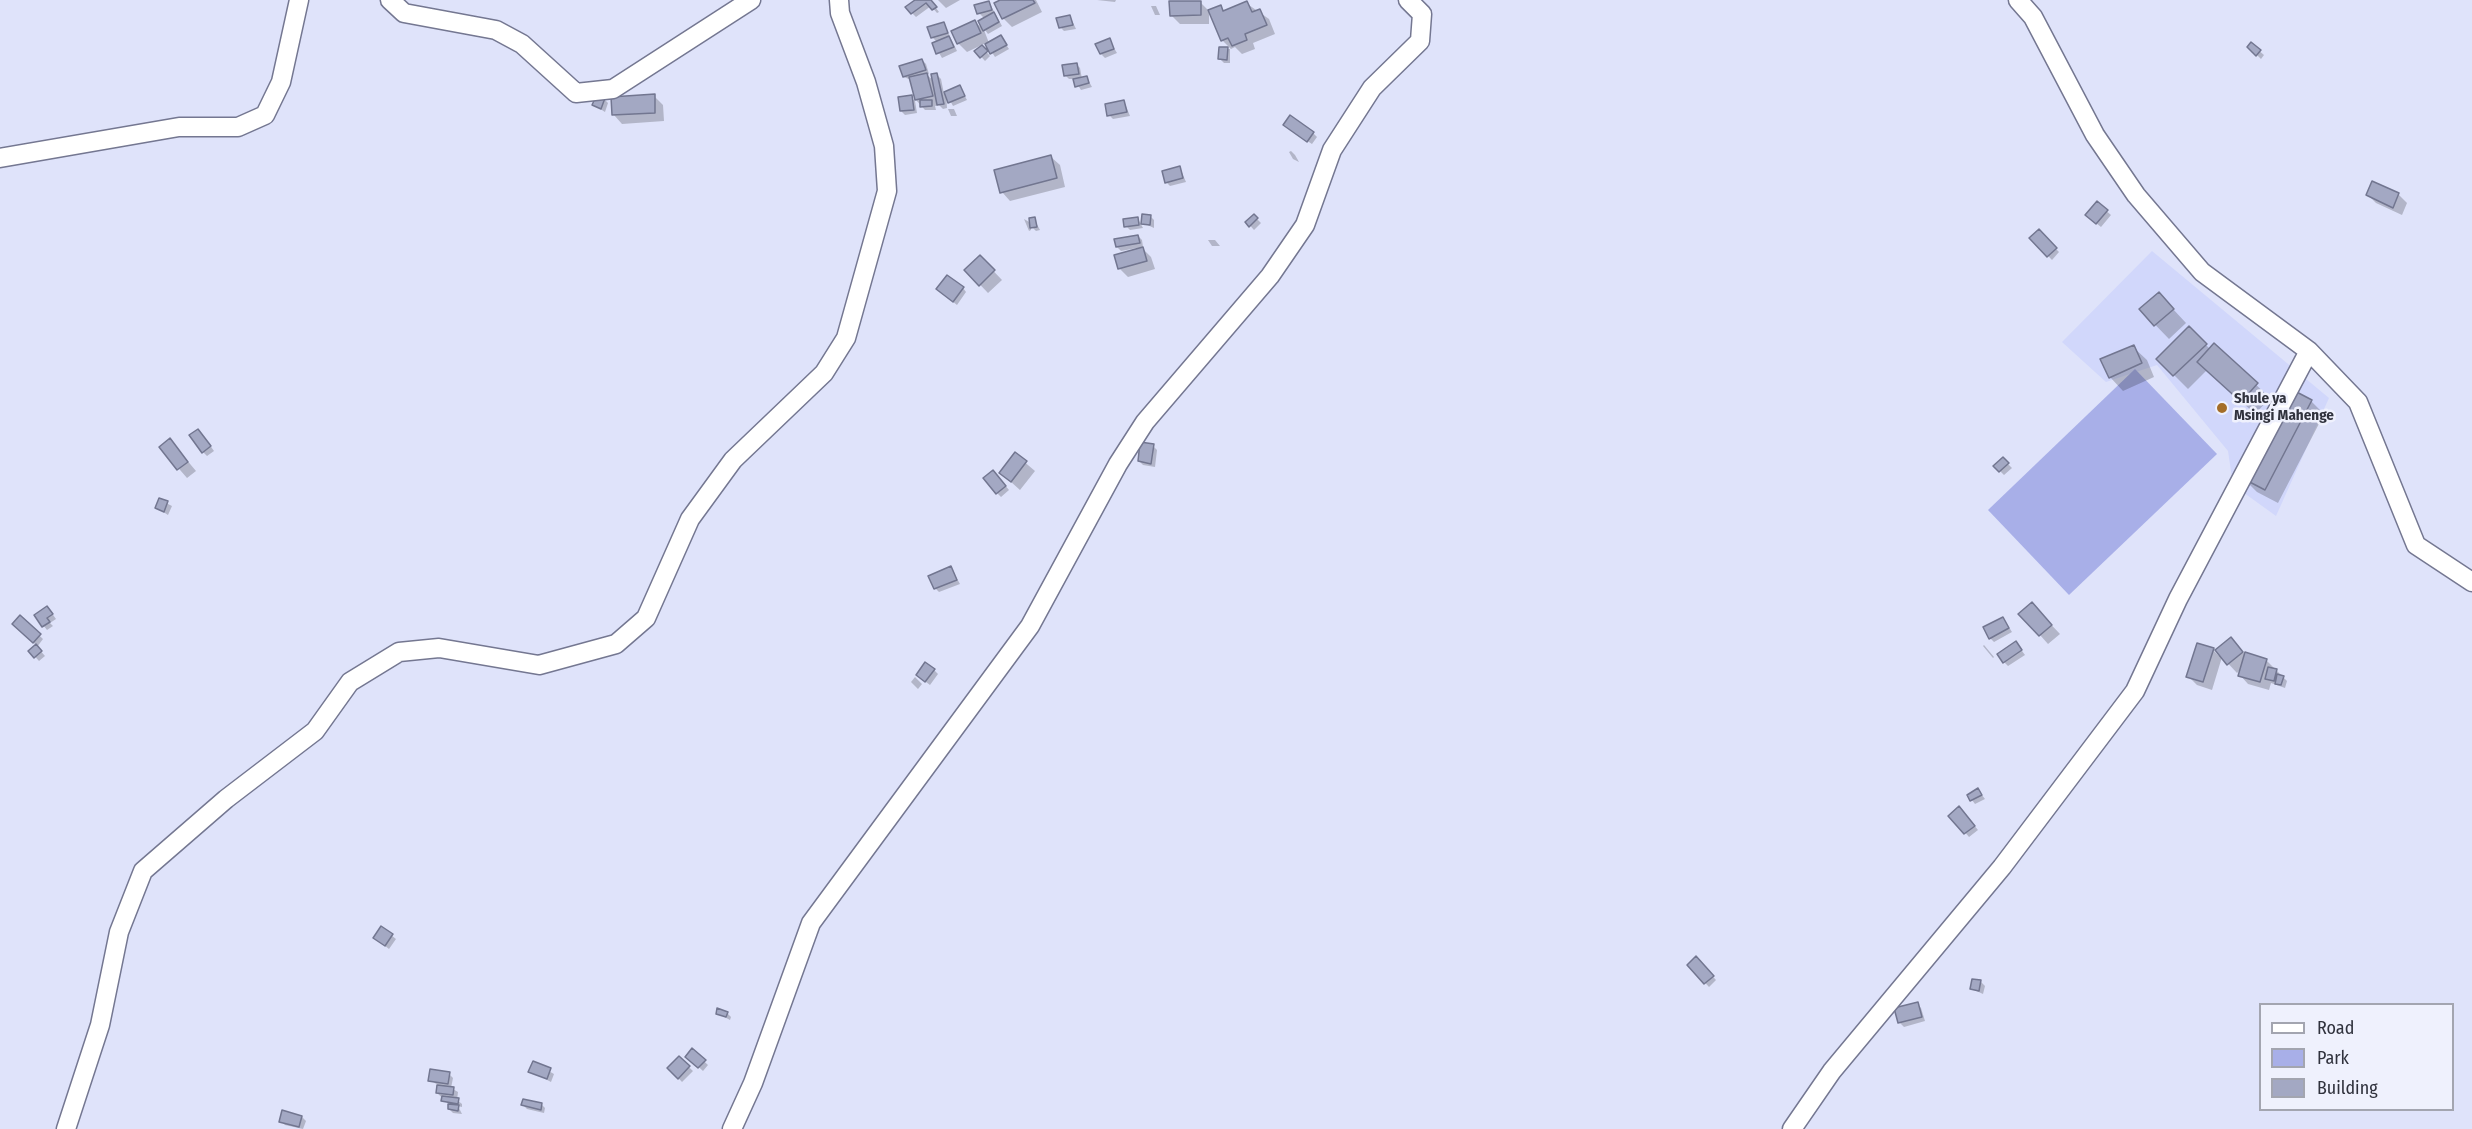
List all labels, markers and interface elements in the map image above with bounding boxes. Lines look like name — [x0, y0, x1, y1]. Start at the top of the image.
place label: Shule ya Msingi Mahenge — [2234, 390, 2334, 425]
marker: Shule ya Msingi Mahenge — [2215, 401, 2229, 415]
legend — [2259, 1003, 2454, 1111]
text: Road — [2317, 1017, 2354, 1039]
text: Park — [2317, 1047, 2349, 1069]
text: Building — [2317, 1077, 2378, 1099]

